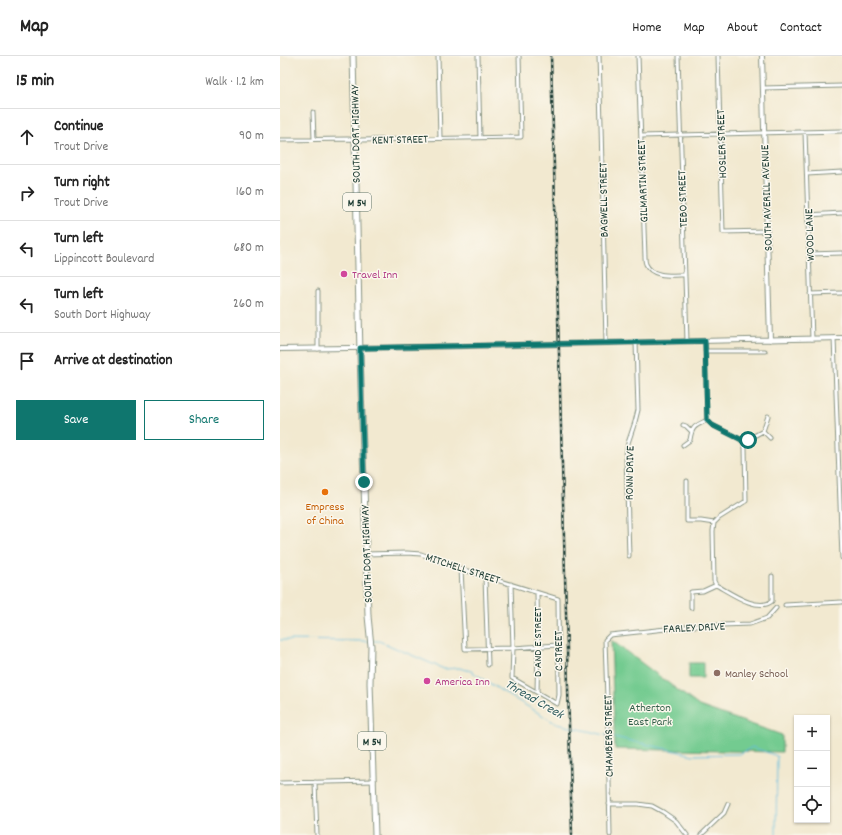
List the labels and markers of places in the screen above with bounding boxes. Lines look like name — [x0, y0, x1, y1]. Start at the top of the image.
place label: Travel Inn — [352, 267, 398, 284]
marker: Travel Inn — [339, 269, 349, 279]
marker: Empress of China — [320, 487, 330, 497]
place label: Empress of China — [305, 499, 345, 530]
place label: Manley School — [725, 666, 788, 683]
marker: Manley School — [712, 668, 722, 678]
place label: America Inn — [435, 674, 490, 691]
marker: America Inn — [422, 676, 432, 686]

